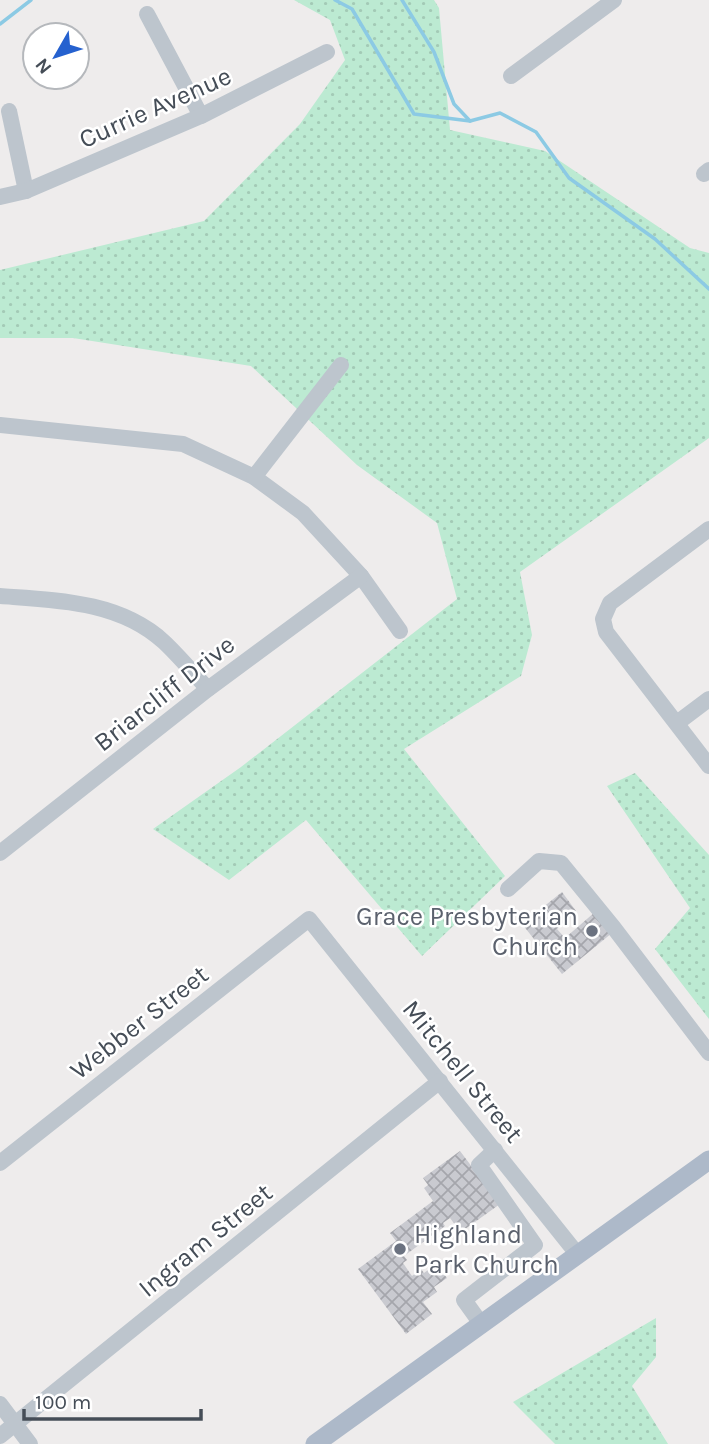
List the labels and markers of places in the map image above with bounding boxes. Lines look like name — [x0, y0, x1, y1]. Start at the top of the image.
place label: Grace Presbyterian Church — [356, 901, 578, 962]
marker: Grace Presbyterian Church — [584, 923, 600, 939]
place label: Highland Park Church — [414, 1219, 559, 1280]
marker: Highland Park Church — [392, 1241, 408, 1257]

